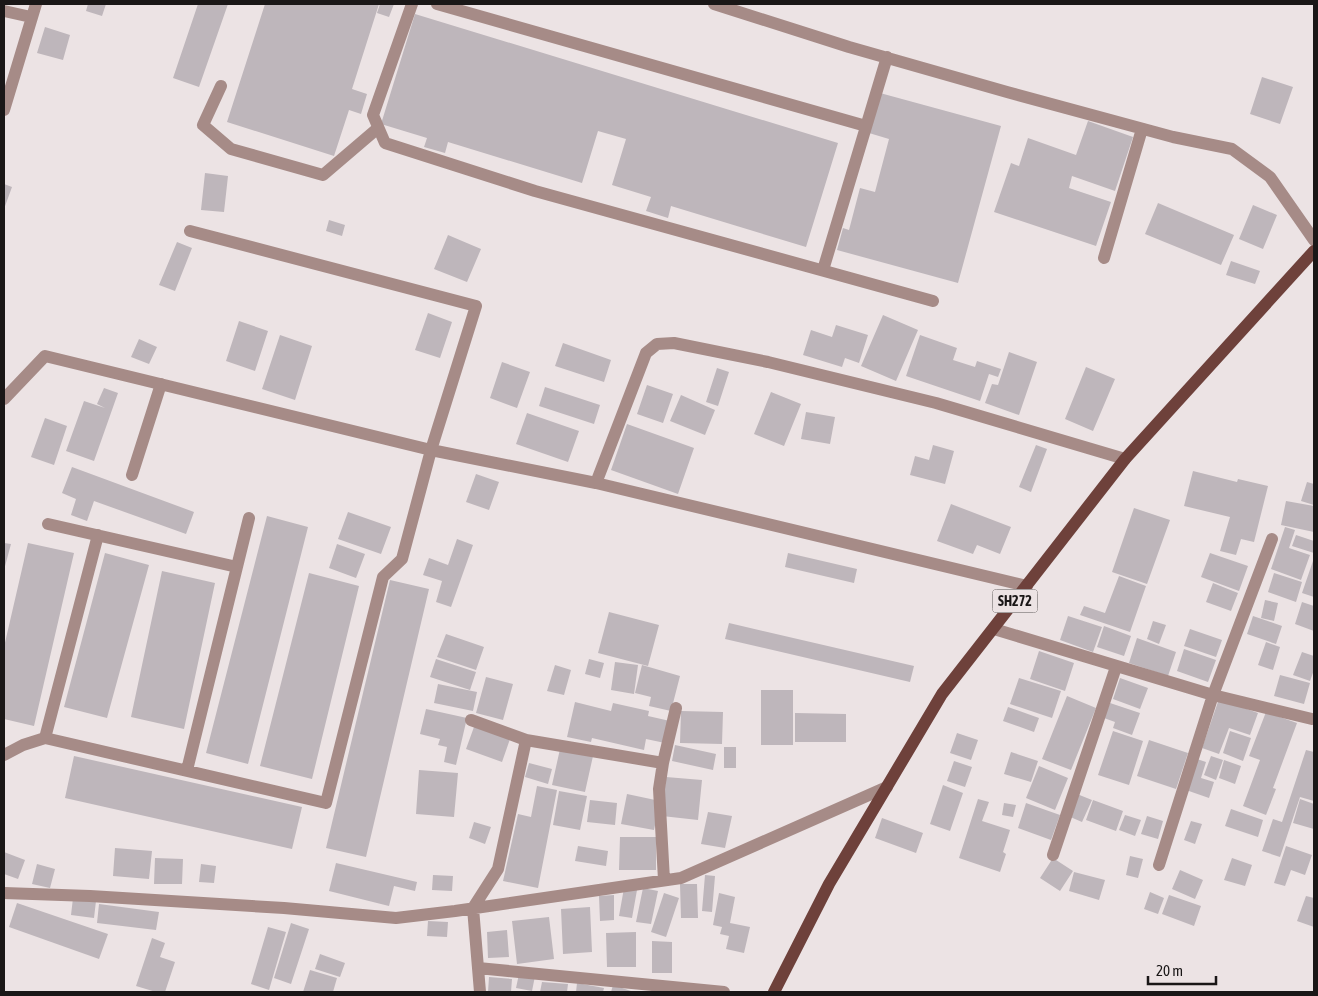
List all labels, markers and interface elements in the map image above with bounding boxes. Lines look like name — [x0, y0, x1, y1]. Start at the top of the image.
road number: SH272 — [992, 590, 1038, 612]
scale bar — [1148, 954, 1216, 986]
text: 20 m — [1156, 962, 1183, 979]

